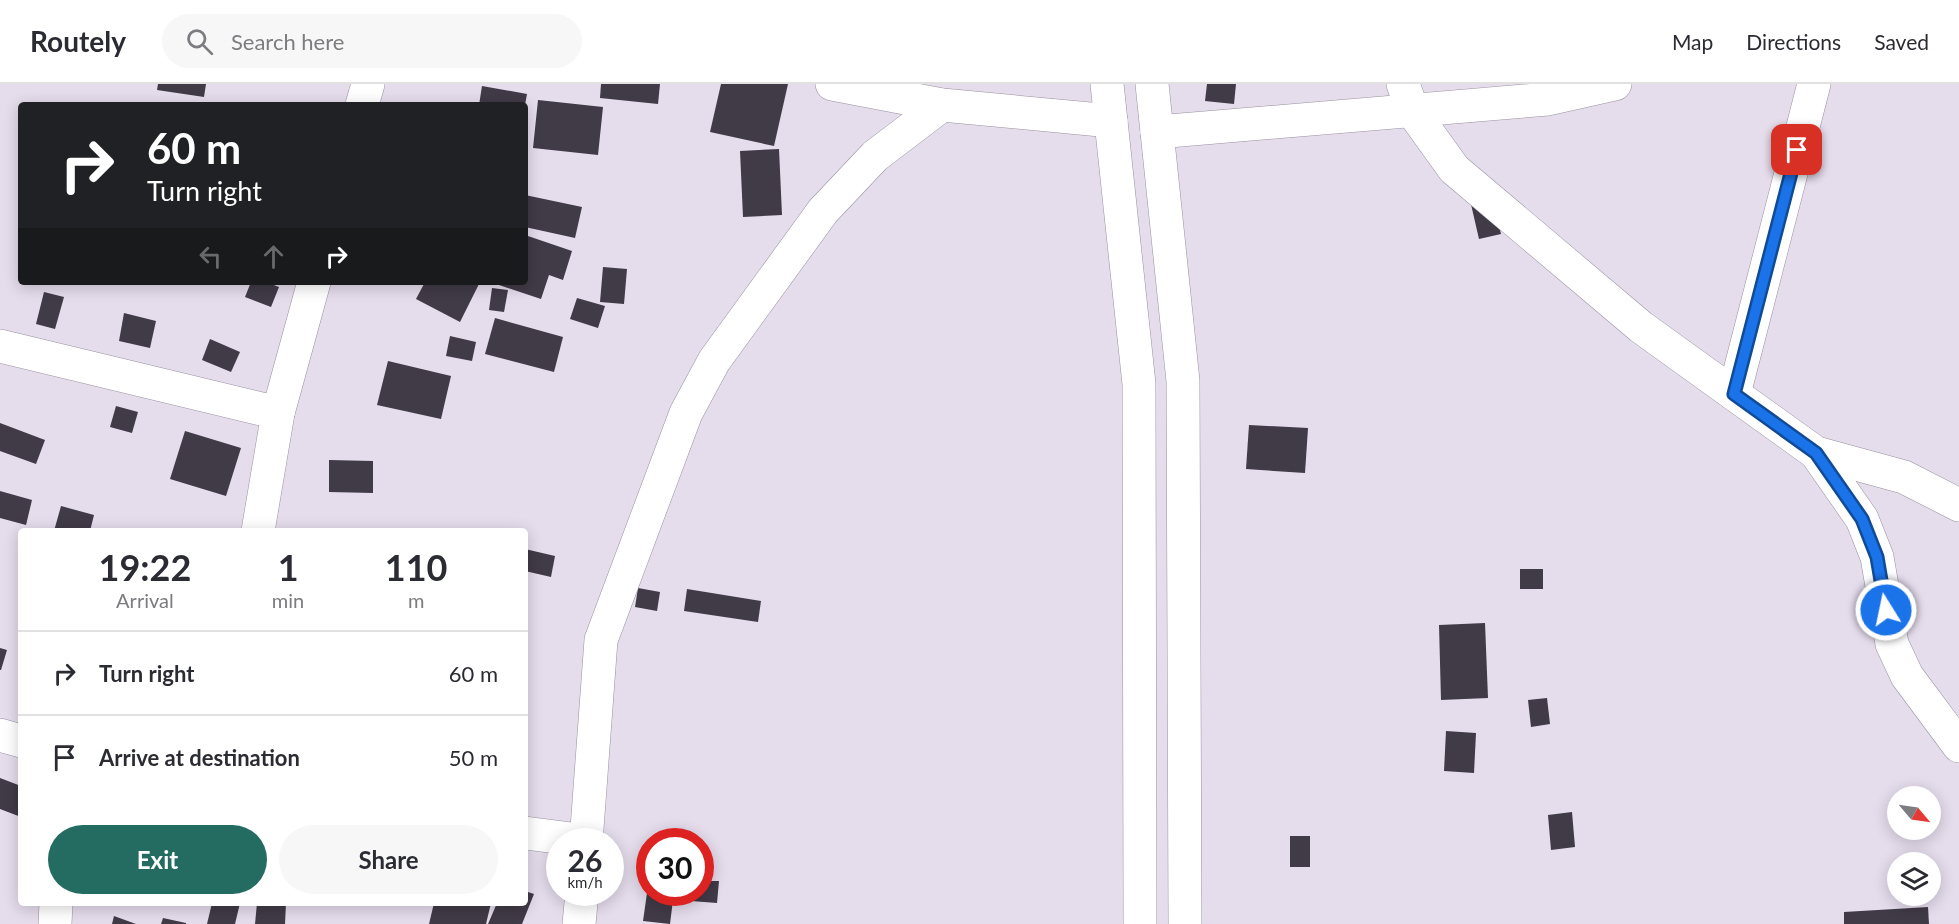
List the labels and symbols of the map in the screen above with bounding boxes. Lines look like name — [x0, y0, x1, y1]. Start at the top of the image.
pin — [1771, 124, 1822, 175]
position arrow — [1854, 578, 1918, 642]
north arrow — [1887, 786, 1941, 840]
speed limit sign: 30 — [636, 828, 714, 906]

